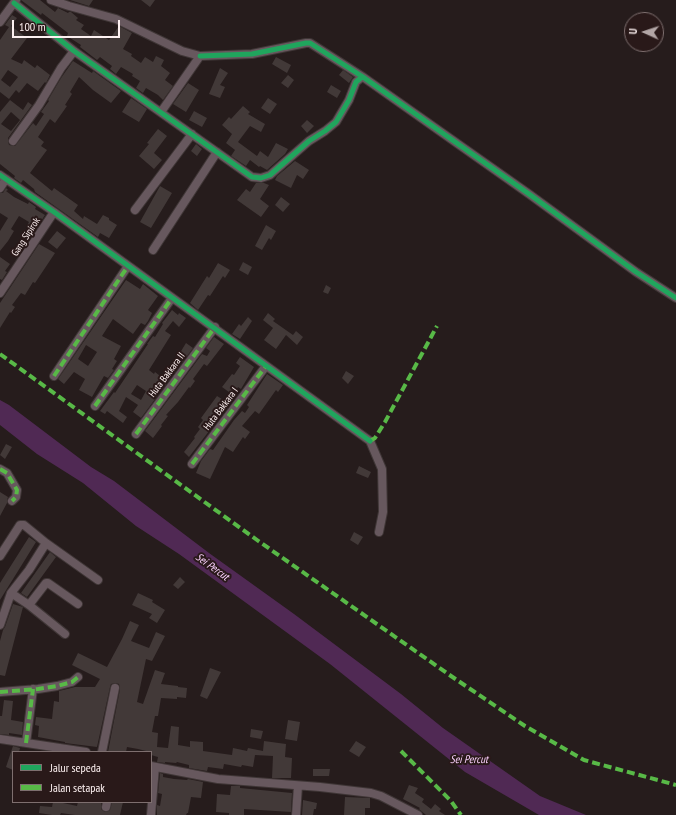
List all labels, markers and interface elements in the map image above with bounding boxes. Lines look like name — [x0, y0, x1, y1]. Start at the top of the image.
scale bar — [14, 12, 122, 38]
north arrow — [624, 12, 664, 52]
text: 100 m — [19, 19, 46, 34]
text: U — [626, 28, 640, 35]
street label: Gang Sipirok — [9, 215, 43, 259]
street label: Huta Bakkara II — [146, 350, 188, 400]
street label: Huta Bakkara I — [201, 385, 241, 433]
water label: Sei Percut — [193, 551, 231, 583]
legend — [12, 751, 152, 803]
water label: Sei Percut — [450, 753, 488, 767]
text: Jalur sepeda — [50, 760, 101, 775]
text: Jalan setapak — [50, 780, 105, 795]

